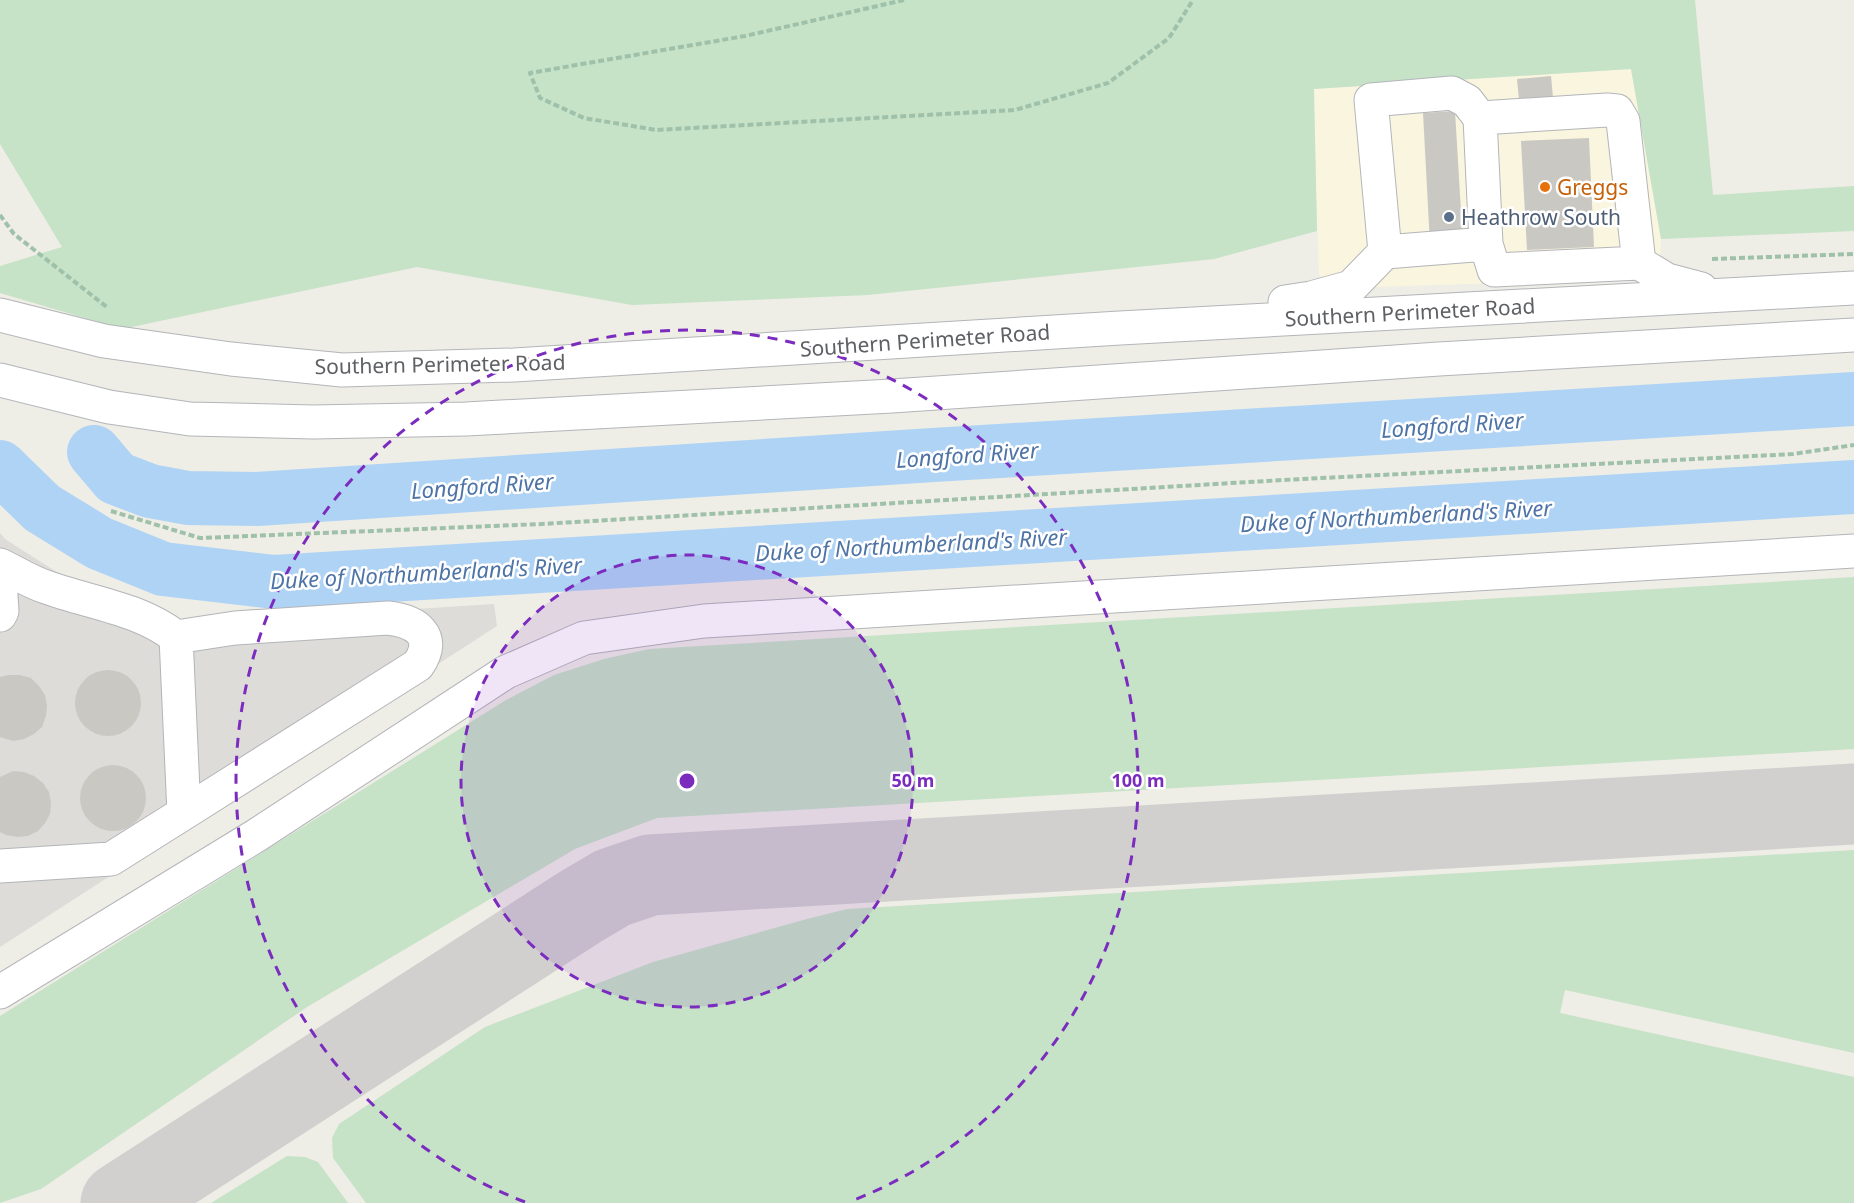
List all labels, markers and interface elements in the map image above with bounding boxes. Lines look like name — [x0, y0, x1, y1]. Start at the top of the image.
place label: Greggs — [1557, 173, 1628, 201]
marker: Greggs — [1538, 180, 1552, 194]
place label: Heathrow South — [1461, 203, 1621, 231]
marker: Heathrow South — [1442, 210, 1456, 224]
street label: Southern Perimeter Road — [1284, 291, 1536, 333]
street label: Southern Perimeter Road — [799, 317, 1051, 363]
street label: Southern Perimeter Road — [314, 348, 566, 380]
water label: Longford River — [1380, 404, 1526, 444]
water label: Longford River — [895, 434, 1041, 474]
water label: Longford River — [410, 465, 556, 505]
water label: Duke of Northumberland's River — [1239, 492, 1554, 538]
water label: Duke of Northumberland's River — [754, 521, 1069, 567]
water label: Duke of Northumberland's River — [269, 549, 584, 595]
text: 50 m — [892, 768, 934, 792]
text: 100 m — [1111, 768, 1165, 792]
centre of rings — [677, 771, 697, 791]

